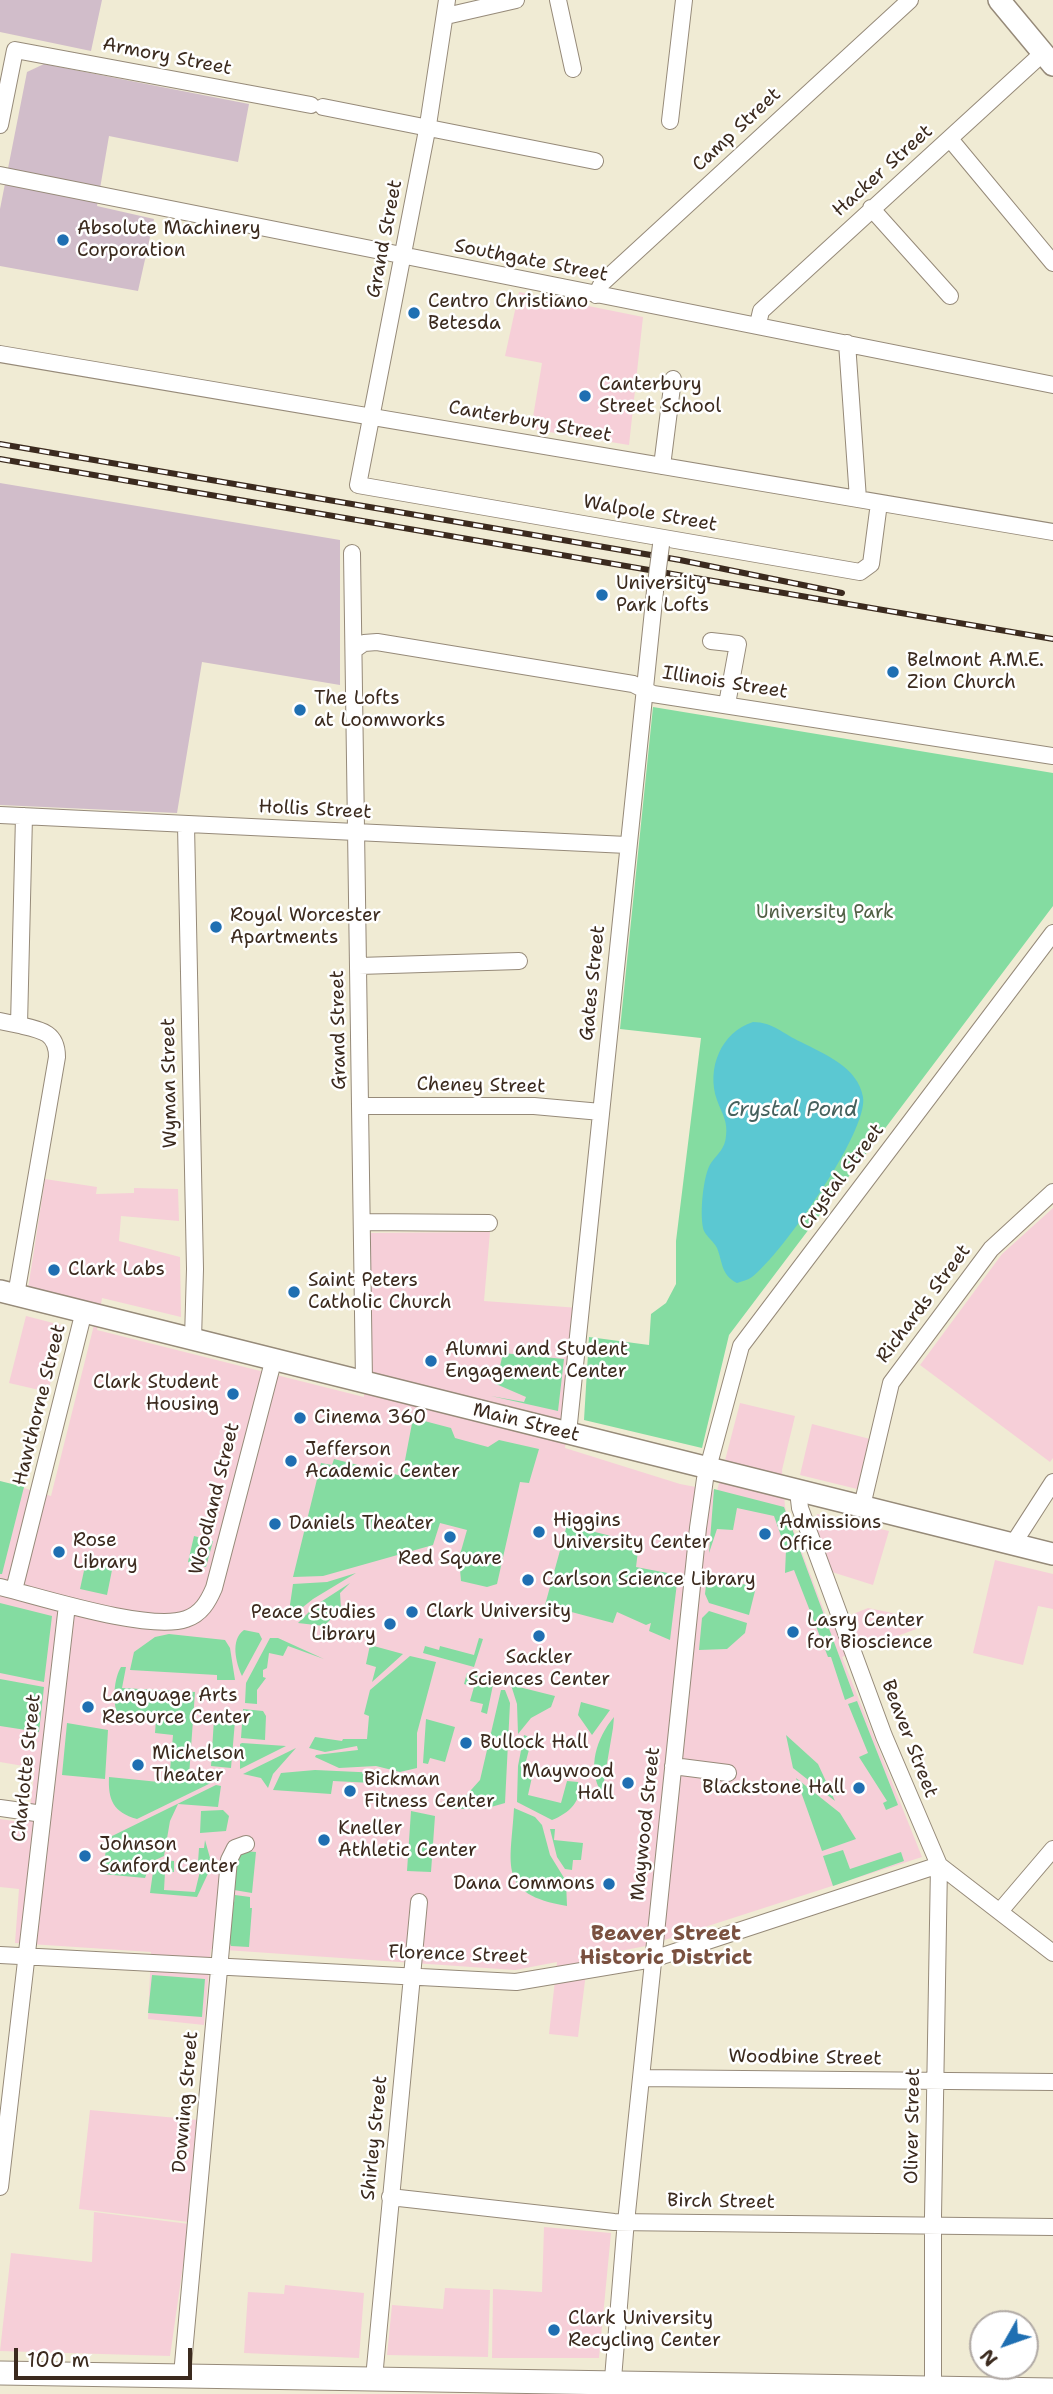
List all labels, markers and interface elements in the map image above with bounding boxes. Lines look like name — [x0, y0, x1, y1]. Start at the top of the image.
street label: Armory Street — [100, 33, 234, 81]
street label: Camp Street — [688, 83, 786, 177]
street label: Hacker Street — [828, 120, 938, 222]
street label: Grand Street — [362, 178, 408, 300]
place label: Absolute Machinery Corporation — [77, 218, 261, 262]
marker: Absolute Machinery Corporation — [55, 232, 71, 248]
street label: Southgate Street — [452, 235, 610, 287]
place label: Centro Christiano Betesda — [428, 291, 588, 335]
marker: Centro Christiano Betesda — [406, 305, 422, 321]
place label: Canterbury Street School — [599, 374, 721, 418]
marker: Canterbury Street School — [577, 388, 593, 404]
street label: Canterbury Street — [447, 396, 613, 448]
street label: Walpole Street — [581, 491, 719, 537]
place label: University Park Lofts — [616, 573, 709, 617]
marker: University Park Lofts — [594, 587, 610, 603]
place label: Belmont A.M.E. Zion Church — [907, 650, 1044, 694]
street label: Illinois Street — [661, 662, 789, 704]
marker: Belmont A.M.E. Zion Church — [885, 664, 901, 680]
place label: The Lofts at Loomworks — [314, 688, 445, 732]
marker: The Lofts at Loomworks — [292, 702, 308, 718]
street label: Hollis Street — [258, 796, 372, 824]
park label: University Park — [756, 902, 894, 924]
place label: Royal Worcester Apartments — [230, 905, 381, 949]
marker: Royal Worcester Apartments — [208, 919, 224, 935]
street label: Gates Street — [576, 924, 610, 1042]
street label: Grand Street — [327, 970, 351, 1090]
street label: Wyman Street — [157, 1017, 183, 1149]
street label: Cheney Street — [416, 1073, 546, 1099]
water label: Crystal Pond — [727, 1098, 857, 1124]
street label: Crystal Street — [795, 1119, 889, 1235]
street label: Richards Street — [872, 1240, 976, 1368]
place label: Clark Labs — [68, 1259, 165, 1281]
marker: Clark Labs — [46, 1262, 62, 1278]
place label: Saint Peters Catholic Church — [308, 1270, 452, 1314]
marker: Saint Peters Catholic Church — [286, 1284, 302, 1300]
street label: Hawthorne Street — [9, 1322, 71, 1488]
place label: Alumni and Student Engagement Center — [445, 1339, 628, 1383]
marker: Alumni and Student Engagement Center — [423, 1353, 439, 1369]
place label: Clark Student Housing — [93, 1372, 219, 1416]
marker: Clark Student Housing — [225, 1386, 241, 1402]
street label: Main Street — [470, 1399, 582, 1447]
place label: Cinema 360 — [314, 1407, 426, 1429]
marker: Cinema 360 — [292, 1410, 308, 1426]
street label: Woodland Street — [185, 1421, 245, 1577]
place label: Jefferson Academic Center — [305, 1439, 460, 1483]
marker: Jefferson Academic Center — [283, 1453, 299, 1469]
place label: Higgins University Center — [553, 1510, 711, 1554]
place label: Admissions Office — [779, 1512, 882, 1556]
place label: Daniels Theater — [289, 1513, 434, 1535]
marker: Daniels Theater — [267, 1516, 283, 1532]
marker: Higgins University Center — [531, 1524, 547, 1540]
marker: Admissions Office — [757, 1526, 773, 1542]
marker: Red Square — [442, 1529, 458, 1545]
place label: Rose Library — [73, 1530, 138, 1574]
marker: Rose Library — [51, 1544, 67, 1560]
place label: Red Square — [398, 1548, 502, 1570]
place label: Carlson Science Library — [542, 1569, 756, 1591]
marker: Carlson Science Library — [520, 1572, 536, 1588]
place label: Clark University — [426, 1601, 571, 1623]
place label: Peace Studies Library — [251, 1602, 376, 1646]
marker: Clark University — [404, 1604, 420, 1620]
place label: Lasry Center for Bioscience — [807, 1610, 933, 1654]
marker: Peace Studies Library — [382, 1616, 398, 1632]
marker: Lasry Center for Bioscience — [785, 1624, 801, 1640]
marker: Sackler Sciences Center — [531, 1628, 547, 1644]
place label: Sackler Sciences Center — [468, 1647, 610, 1691]
street label: Beaver Street — [876, 1677, 942, 1801]
place label: Language Arts Resource Center — [102, 1685, 251, 1729]
street label: Charlotte Street — [8, 1693, 46, 1843]
marker: Language Arts Resource Center — [80, 1699, 96, 1715]
place label: Bullock Hall — [480, 1732, 588, 1754]
marker: Bullock Hall — [458, 1735, 474, 1751]
place label: Michelson Theater — [152, 1743, 245, 1787]
street label: Maywood Street — [627, 1746, 665, 1902]
marker: Michelson Theater — [130, 1757, 146, 1773]
place label: Maywood Hall — [522, 1761, 614, 1805]
place label: Bickman Fitness Center — [364, 1769, 495, 1813]
marker: Maywood Hall — [620, 1775, 636, 1791]
place label: Blackstone Hall — [702, 1777, 845, 1799]
marker: Blackstone Hall — [851, 1780, 867, 1796]
marker: Bickman Fitness Center — [342, 1783, 358, 1799]
place label: Kneller Athletic Center — [338, 1818, 477, 1862]
marker: Kneller Athletic Center — [316, 1832, 332, 1848]
place label: Johnson Sanford Center — [99, 1834, 237, 1878]
marker: Johnson Sanford Center — [77, 1848, 93, 1864]
place label: Dana Commons — [453, 1873, 595, 1895]
marker: Dana Commons — [601, 1876, 617, 1892]
district label: Beaver Street Historic District — [580, 1922, 752, 1972]
street label: Florence Street — [388, 1941, 528, 1969]
street label: Downing Street — [168, 2030, 204, 2174]
street label: Woodbine Street — [728, 2045, 882, 2071]
street label: Oliver Street — [901, 2068, 925, 2184]
street label: Shirley Street — [357, 2075, 393, 2201]
street label: Birch Street — [667, 2190, 775, 2214]
place label: Clark University Recycling Center — [568, 2308, 721, 2352]
north arrow — [969, 2310, 1039, 2380]
marker: Clark University Recycling Center — [546, 2322, 562, 2338]
scale bar — [18, 2334, 196, 2378]
text: N — [975, 2344, 1003, 2371]
text: 100 m — [27, 2346, 90, 2374]

